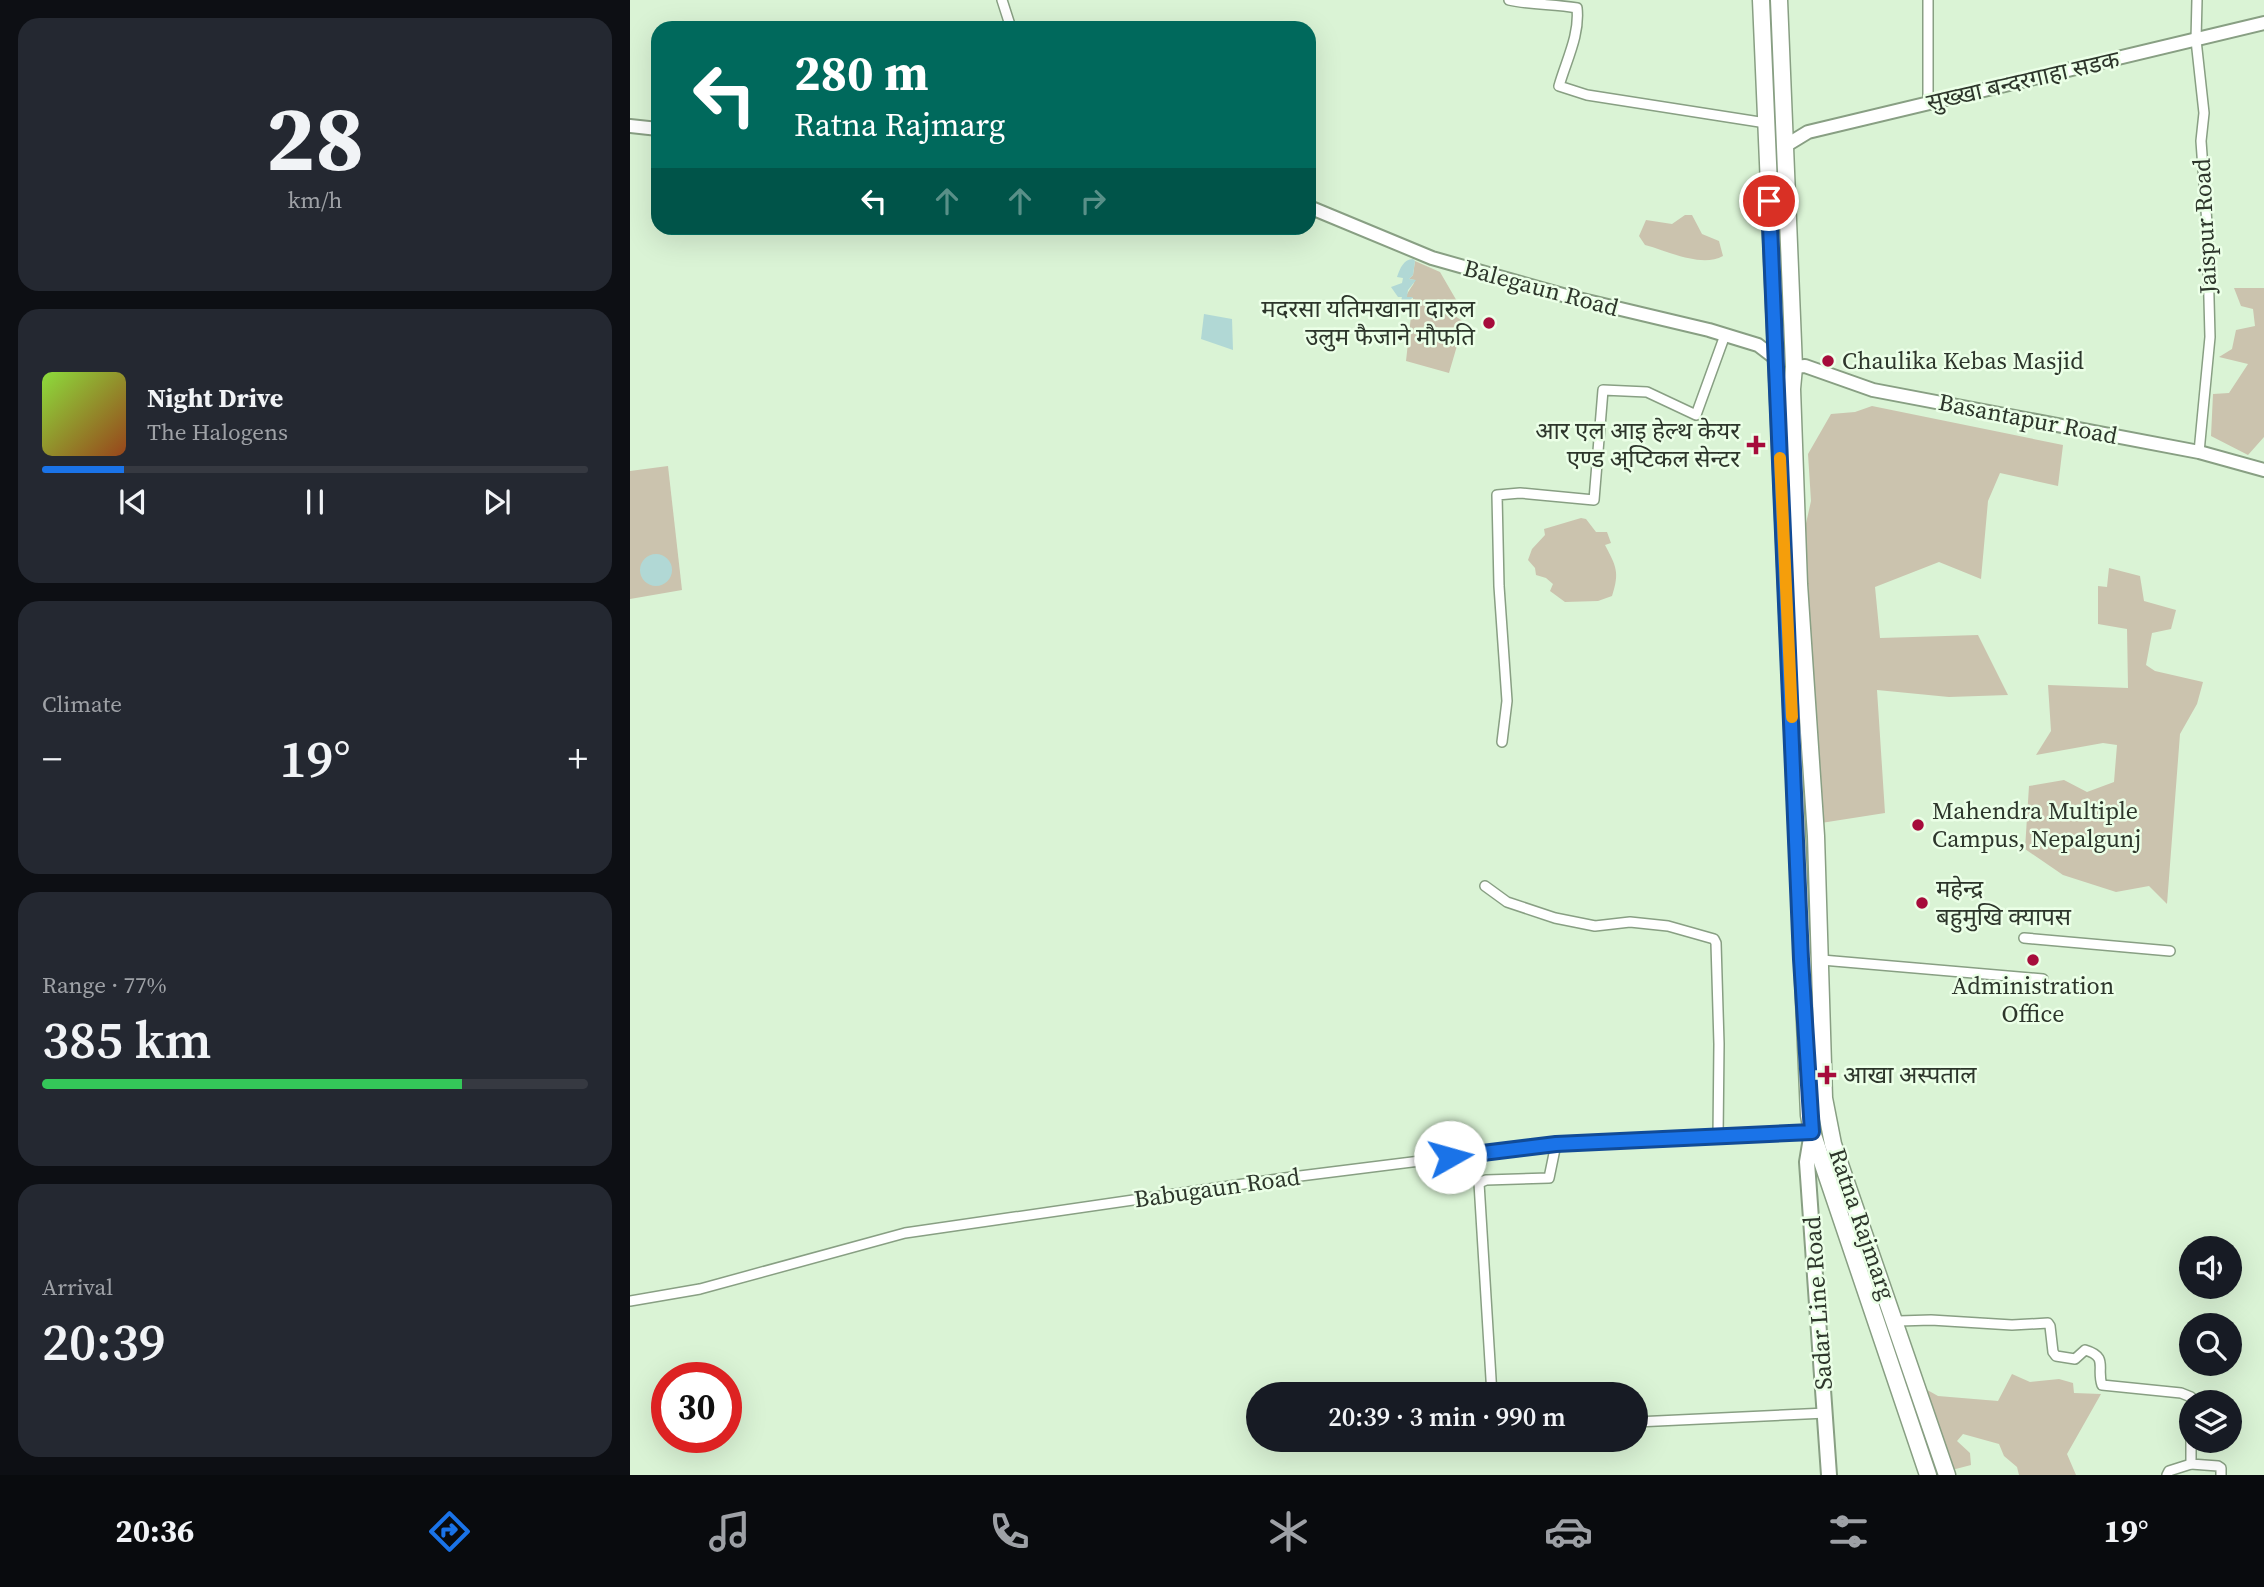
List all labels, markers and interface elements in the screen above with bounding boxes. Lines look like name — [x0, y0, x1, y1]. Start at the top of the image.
text: 280 m — [794, 39, 929, 106]
street label: सुख्खा बन्दरगाहा सडक — [1923, 42, 2123, 119]
icon: left — [679, 49, 770, 140]
text: 28 — [266, 76, 364, 200]
text: Ratna Rajmarg — [794, 103, 1005, 147]
street label: Jaispur Road — [2184, 157, 2225, 296]
pin — [1739, 171, 1799, 231]
icon: left — [855, 182, 893, 220]
icon: ahead — [928, 182, 966, 220]
icon: ahead — [1001, 182, 1039, 220]
icon: right — [1074, 182, 1112, 220]
icon: arrive — [1750, 182, 1788, 220]
text: km/h — [288, 184, 342, 216]
street label: Balegaun Road — [1460, 251, 1623, 324]
place label: मदरसा यतिमखाना दारुल उलुम फैजाने माैफति — [1261, 292, 1476, 353]
marker: मदरसा यतिमखाना दारुल उलुम फैजाने माैफति — [1481, 315, 1497, 331]
place label: Chaulika Kebas Masjid — [1842, 344, 2084, 377]
marker: Chaulika Kebas Masjid — [1820, 353, 1836, 369]
text: Night Drive — [147, 380, 283, 416]
street label: Basantapur Road — [1936, 385, 2121, 452]
place label: आर एल आइ हेल्थ केयर एण्ड अ्प्टिकल सेन्टर — [1535, 414, 1741, 475]
text: The Halogens — [147, 416, 288, 448]
marker: आर एल आइ हेल्थ केयर एण्ड अ्प्टिकल सेन्टर — [1746, 435, 1766, 455]
icon: previous — [114, 483, 152, 521]
icon: pause — [296, 483, 334, 521]
icon: next — [478, 483, 516, 521]
text: Climate — [42, 688, 122, 720]
text: 19° — [279, 723, 351, 794]
text: − — [42, 733, 62, 785]
text: + — [568, 733, 588, 785]
place label: Mahendra Multiple Campus, Nepalgunj — [1932, 794, 2141, 855]
marker: Mahendra Multiple Campus, Nepalgunj — [1910, 817, 1926, 833]
place label: महेन्द्र बहुमुखि क्यापस — [1936, 872, 2072, 933]
marker: महेन्द्र बहुमुखि क्यापस — [1914, 895, 1930, 911]
marker: Administration Office — [2025, 952, 2041, 968]
text: Range · 77% — [42, 969, 167, 1001]
place label: Administration Office — [1952, 969, 2114, 1030]
text: 385 km — [42, 1004, 211, 1075]
place label: आखा अस्पताल — [1843, 1058, 1977, 1091]
marker: आखा अस्पताल — [1817, 1065, 1837, 1085]
position arrow — [1413, 1120, 1487, 1194]
street label: Ratna Rajmarg — [1821, 1144, 1904, 1304]
street label: Babugaun Road — [1132, 1159, 1302, 1215]
street label: Sadar Line Road — [1795, 1215, 1840, 1391]
map controls — [2179, 1236, 2242, 1453]
button: sound — [2179, 1236, 2242, 1299]
text: Arrival — [42, 1271, 113, 1303]
text: 20:39 — [42, 1306, 166, 1377]
button: search — [2179, 1313, 2242, 1376]
speed limit sign: 30 — [651, 1362, 742, 1453]
button: layers — [2179, 1390, 2242, 1453]
text: 20:39 · 3 min · 990 m — [1328, 1399, 1566, 1435]
icon: directions — [425, 1507, 474, 1556]
icon: music — [705, 1507, 754, 1556]
icon: phone — [985, 1507, 1034, 1556]
icon: climate — [1264, 1507, 1313, 1556]
icon: car — [1544, 1507, 1593, 1556]
icon: filters — [1824, 1507, 1873, 1556]
text: 20:36 — [115, 1509, 194, 1553]
text: 19° — [2103, 1509, 2149, 1553]

